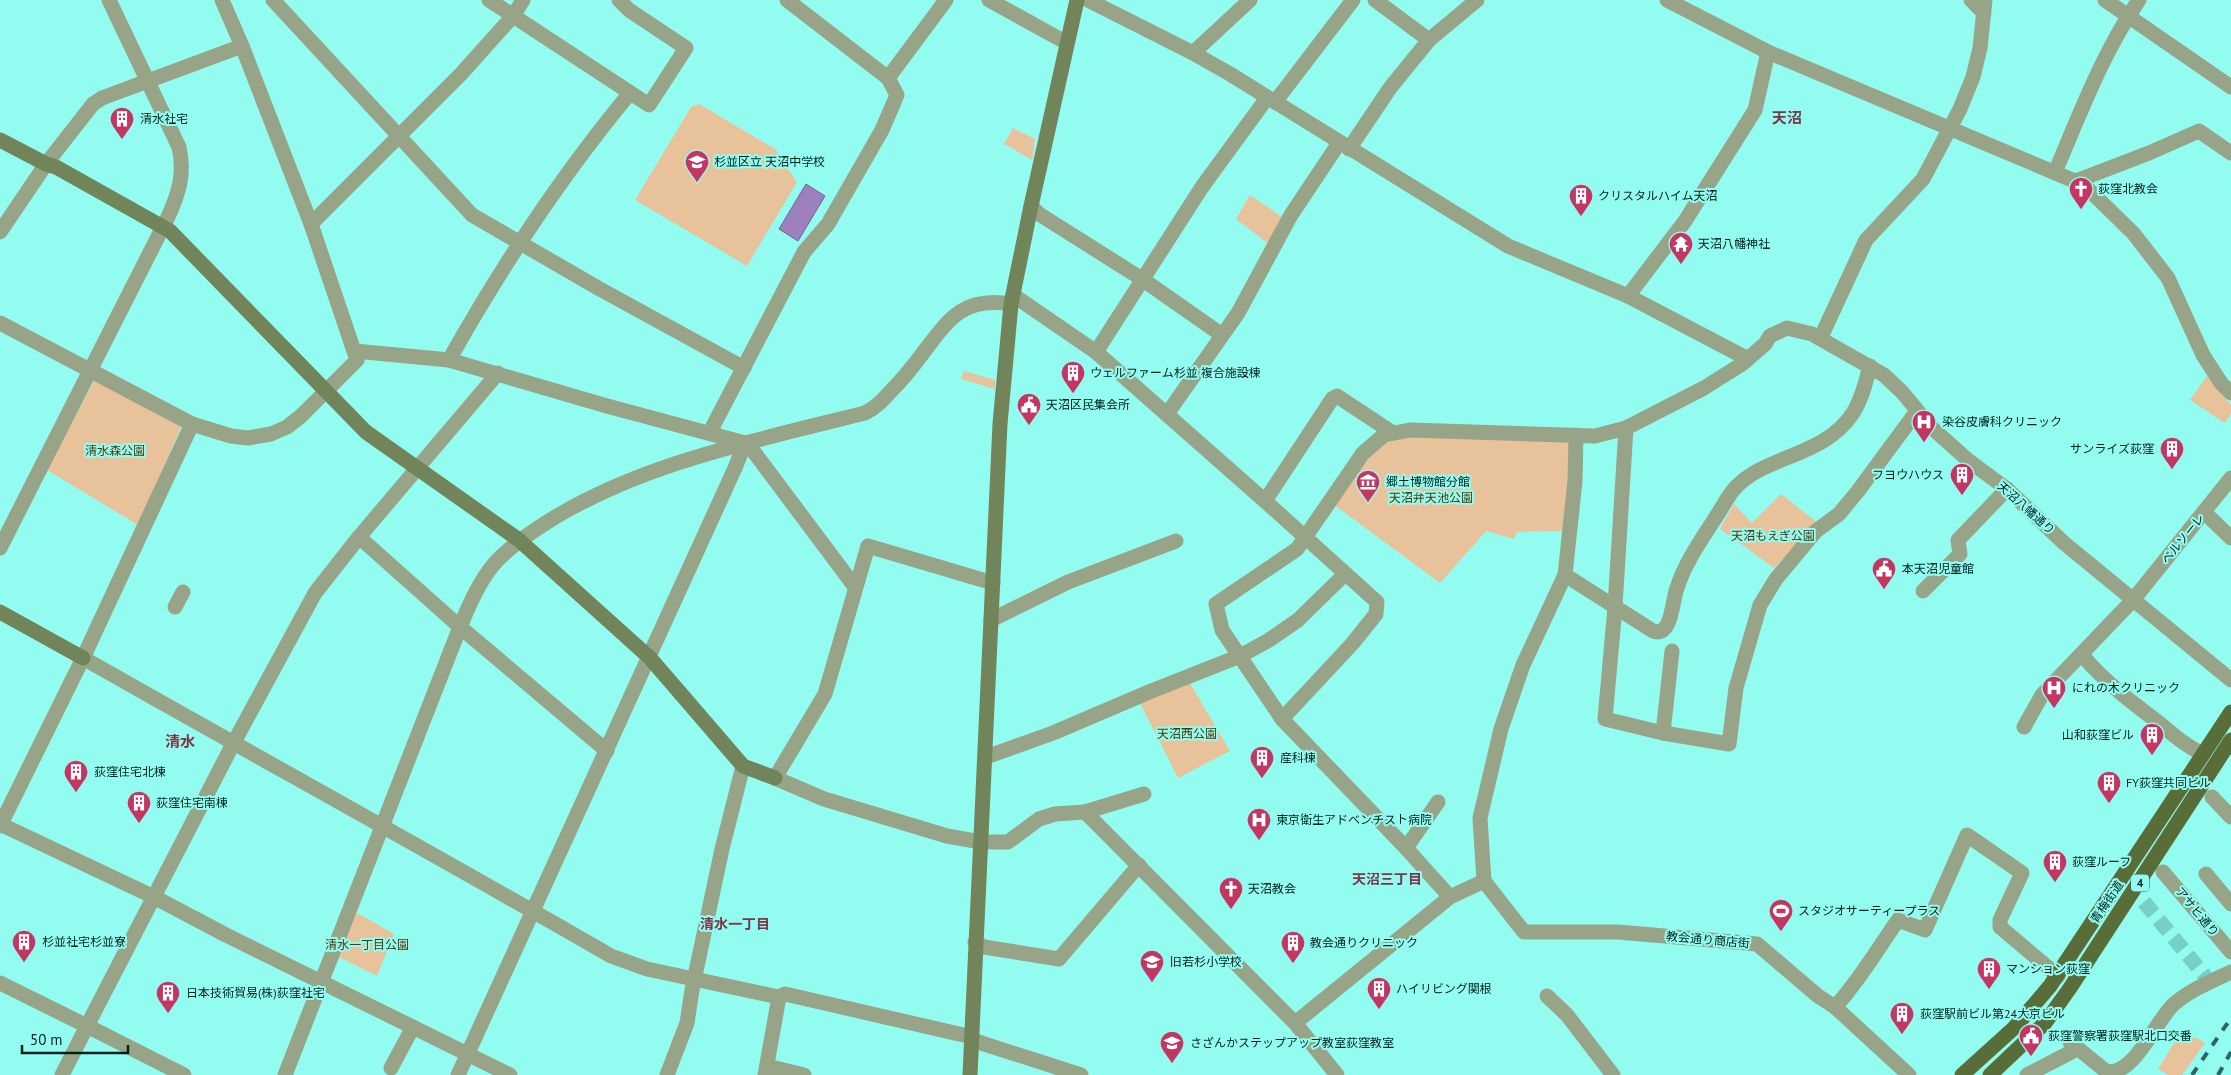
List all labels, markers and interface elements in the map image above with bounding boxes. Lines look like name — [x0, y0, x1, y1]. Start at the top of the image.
building icon: 清水社宅 — [109, 106, 135, 140]
district label: 天沼 — [1772, 108, 1802, 127]
place label: 清水社宅 — [140, 111, 188, 126]
school or university icon: 杉並区立 天沼中学校 — [684, 149, 710, 183]
place label: 杉並区立 天沼中学校 — [714, 154, 825, 169]
church icon: 荻窪北教会 — [2068, 176, 2094, 210]
place label: 荻窪北教会 — [2098, 181, 2158, 196]
building icon: クリスタルハイム天沼 — [1568, 183, 1594, 217]
place label: クリスタルハイム天沼 — [1598, 188, 1718, 203]
temple icon: 天沼八幡神社 — [1668, 231, 1694, 265]
place label: 天沼八幡神社 — [1698, 236, 1770, 251]
building icon: ウェルファーム杉並 複合施設棟 — [1060, 360, 1086, 394]
place label: ウェルファーム杉並 複合施設棟 — [1090, 365, 1261, 380]
public building icon: 天沼区民集会所 — [1016, 392, 1042, 426]
place label: 天沼区民集会所 — [1046, 397, 1130, 412]
hospital icon: 染谷皮膚科クリニック — [1911, 409, 1937, 443]
place label: 染谷皮膚科クリニック — [1942, 414, 2062, 429]
building icon: サンライズ荻窪 — [2159, 436, 2185, 470]
place label: サンライズ荻窪 — [2070, 441, 2154, 456]
park label: 清水森公園 — [85, 443, 145, 458]
building icon: フヨウハウス — [1949, 462, 1975, 496]
place label: フヨウハウス — [1872, 467, 1944, 482]
museum icon: 郷土博物館分館 — [1355, 469, 1381, 503]
place label: 郷土博物館分館 — [1386, 474, 1470, 489]
street label: 天沼八幡通り — [1995, 478, 2058, 537]
park label: 天沼弁天池公園 — [1389, 490, 1473, 505]
street label: ベルソーレ — [2158, 511, 2207, 567]
park label: 天沼もえぎ公園 — [1731, 528, 1815, 543]
public building icon: 本天沼児童館 — [1871, 556, 1897, 590]
place label: 本天沼児童館 — [1902, 561, 1974, 576]
hospital icon: にれの木クリニック — [2041, 675, 2067, 709]
place label: にれの木クリニック — [2072, 680, 2180, 695]
building icon: 山和荻窪ビル — [2139, 722, 2165, 756]
park label: 天沼西公園 — [1157, 726, 1217, 741]
place label: 山和荻窪ビル — [2062, 727, 2134, 742]
district label: 清水 — [165, 732, 195, 751]
building icon: 産科棟 — [1249, 745, 1275, 779]
place label: 産科棟 — [1280, 750, 1316, 765]
building icon: 荻窪住宅北棟 — [63, 759, 89, 793]
place label: 荻窪住宅北棟 — [94, 764, 166, 779]
building icon: FY荻窪共同ビル — [2096, 770, 2122, 804]
place label: FY荻窪共同ビル — [2126, 775, 2211, 790]
building icon: 荻窪住宅南棟 — [126, 790, 152, 824]
place label: 荻窪住宅南棟 — [156, 795, 228, 810]
hospital icon: 東京衛生アドベンチスト病院 — [1246, 807, 1272, 841]
place label: 東京衛生アドベンチスト病院 — [1276, 812, 1432, 827]
building icon: 荻窪ルーフ — [2042, 849, 2068, 883]
place label: 荻窪ルーフ — [2072, 854, 2131, 869]
district label: 天沼三丁目 — [1352, 870, 1422, 888]
road number: 4 — [2131, 874, 2149, 891]
church icon: 天沼教会 — [1218, 876, 1244, 910]
street label: 青梅街道 — [2087, 878, 2126, 926]
place label: 天沼教会 — [1248, 881, 1296, 896]
street label: アサヒ通り — [2172, 884, 2222, 939]
sports icon: スタジオサーティープラス — [1768, 898, 1794, 932]
place label: スタジオサーティープラス — [1798, 903, 1940, 918]
district label: 清水一丁目 — [700, 915, 770, 933]
street label: 教会通り商店街 — [1666, 928, 1751, 951]
building icon: 杉並社宅杉並寮 — [11, 929, 37, 963]
building icon: 教会通りクリニック — [1280, 930, 1306, 964]
place label: 杉並社宅杉並寮 — [42, 934, 126, 949]
place label: 教会通りクリニック — [1310, 935, 1418, 950]
park label: 清水一丁目公園 — [325, 937, 409, 952]
school or university icon: 旧若杉小学校 — [1139, 949, 1165, 983]
place label: 旧若杉小学校 — [1170, 954, 1242, 969]
building icon: マンション荻窪 — [1976, 956, 2002, 990]
place label: マンション荻窪 — [2006, 961, 2090, 976]
building icon: ハイリビング関根 — [1366, 976, 1392, 1010]
building icon: 日本技術貿易(株)荻窪社宅 — [155, 980, 181, 1014]
place label: ハイリビング関根 — [1396, 981, 1492, 996]
place label: 日本技術貿易(株)荻窪社宅 — [186, 985, 325, 1000]
building icon: 荻窪駅前ビル第24大京ビル — [1889, 1001, 1915, 1035]
place label: 荻窪駅前ビル第24大京ビル — [1920, 1006, 2065, 1021]
scale bar — [22, 1022, 129, 1054]
public building icon: 荻窪警察署荻窪駅北口交番 — [2018, 1023, 2044, 1057]
place label: 荻窪警察署荻窪駅北口交番 — [2048, 1028, 2192, 1043]
text: 50 m — [30, 1030, 63, 1049]
school or university icon: さざんかステップアップ教室荻窪教室 — [1159, 1030, 1185, 1064]
place label: さざんかステップアップ教室荻窪教室 — [1190, 1035, 1394, 1050]

